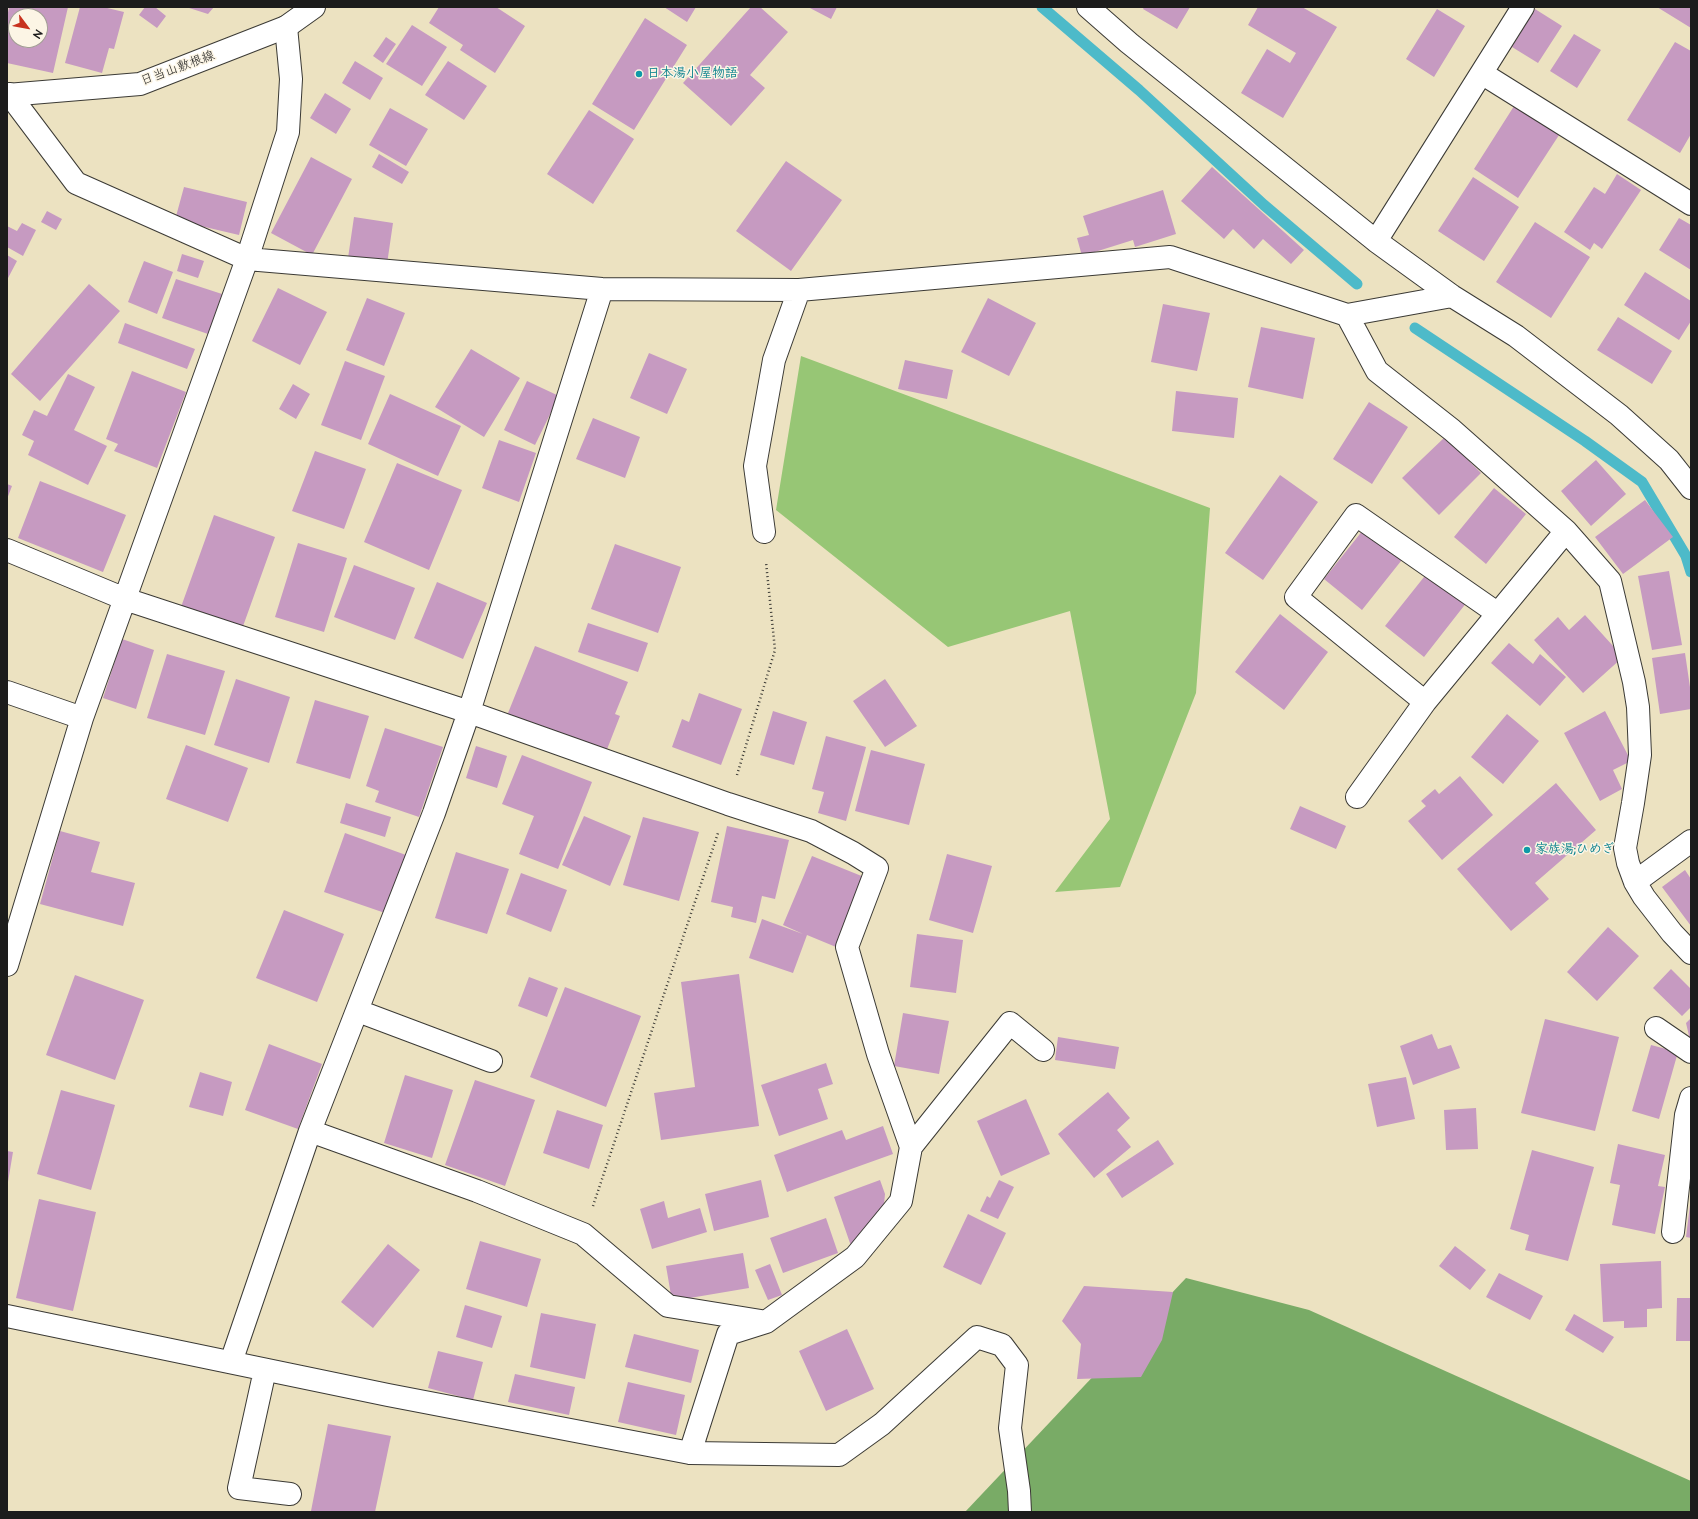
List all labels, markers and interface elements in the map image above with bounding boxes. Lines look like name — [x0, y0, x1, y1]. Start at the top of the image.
north arrow — [8, 8, 48, 48]
text: N — [30, 27, 46, 41]
street label: 日当山敷根線 — [139, 48, 217, 90]
place label: 日本湯小屋物語 — [647, 66, 738, 82]
marker: 日本湯小屋物語 — [634, 69, 644, 79]
place label: 家族湯;ひめぎ — [1535, 842, 1615, 858]
marker: 家族湯;ひめぎ — [1522, 845, 1532, 855]

